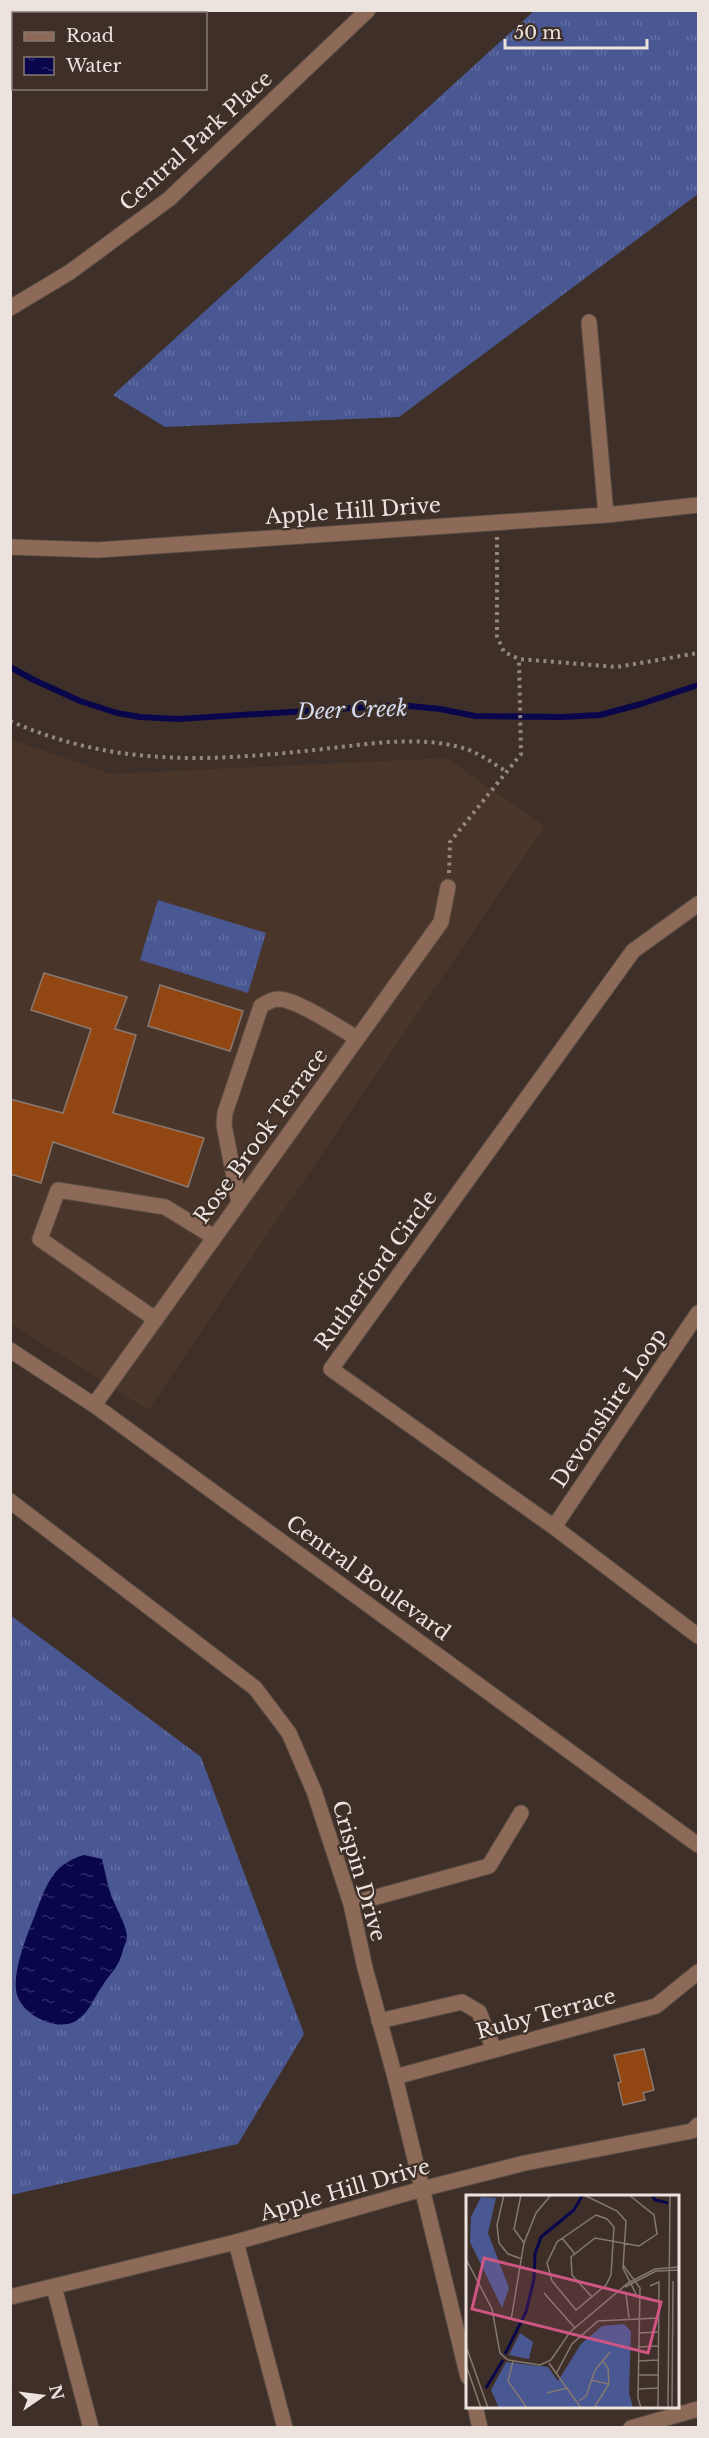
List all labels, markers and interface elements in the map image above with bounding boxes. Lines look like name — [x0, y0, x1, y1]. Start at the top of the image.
legend — [12, 12, 207, 90]
scale bar — [505, 12, 648, 50]
text: 50 m — [514, 22, 562, 44]
text: Road — [66, 25, 114, 47]
text: Water — [65, 55, 122, 77]
street label: Central Park Place — [114, 66, 278, 216]
street label: Apple Hill Drive — [263, 492, 442, 530]
water label: Deer Creek — [295, 695, 408, 725]
street label: Rose Brook Terrace — [189, 1043, 333, 1229]
street label: Rutherford Circle — [309, 1185, 443, 1355]
street label: Devonshire Loop — [546, 1323, 672, 1493]
street label: Central Boulevard — [281, 1510, 455, 1646]
street label: Crispin Drive — [326, 1797, 392, 1945]
street label: Ruby Terrace — [473, 1983, 619, 2045]
street label: Apple Hill Drive — [256, 2153, 433, 2227]
inset map — [466, 2195, 679, 2408]
north arrow — [12, 2366, 72, 2426]
text: N — [45, 2383, 68, 2402]

